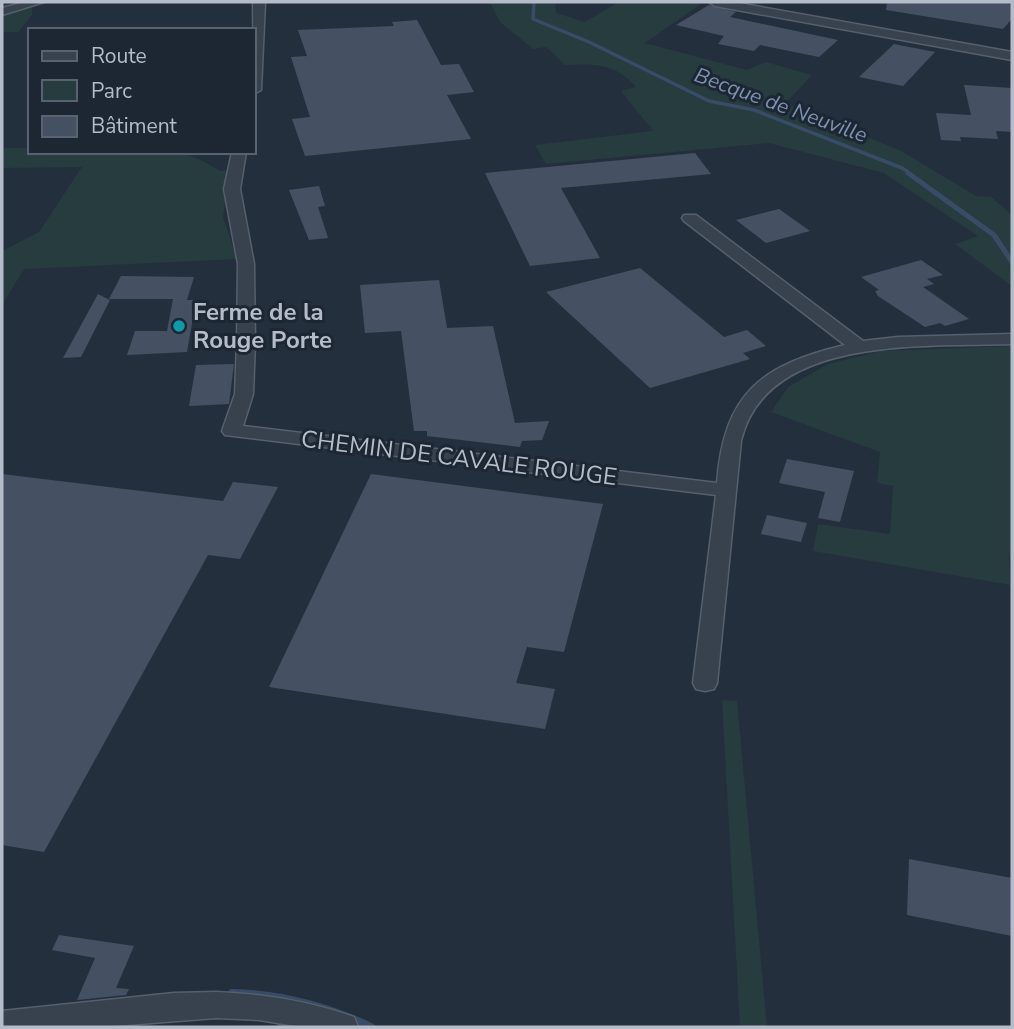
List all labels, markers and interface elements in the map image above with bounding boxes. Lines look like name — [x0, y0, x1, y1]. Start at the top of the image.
legend — [28, 28, 256, 154]
text: Route — [91, 42, 147, 70]
water label: Becque de Neuville — [691, 61, 871, 149]
text: Parc — [91, 77, 132, 105]
text: Bâtiment — [91, 112, 178, 140]
place label: Ferme de la Rouge Porte — [193, 296, 332, 356]
marker: Ferme de la Rouge Porte — [171, 318, 187, 334]
street label: CHEMIN DE CAVALE ROUGE — [299, 423, 619, 493]

